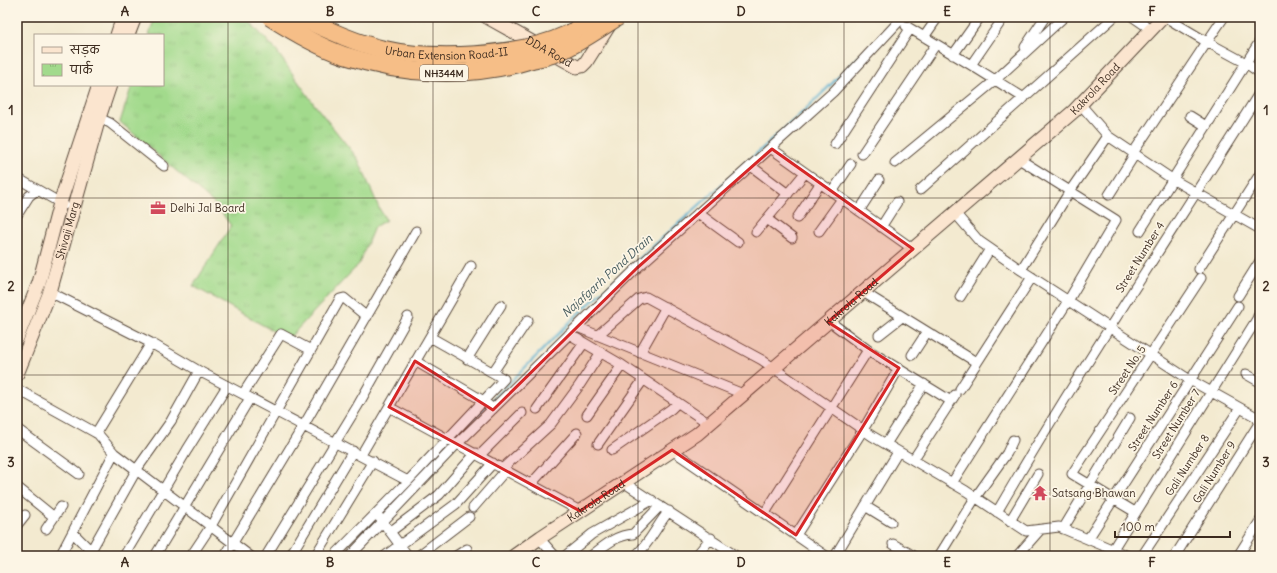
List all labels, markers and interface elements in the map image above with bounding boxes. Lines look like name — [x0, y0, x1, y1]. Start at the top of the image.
text: A — [121, 3, 130, 20]
text: B — [326, 3, 335, 20]
text: C — [532, 3, 541, 20]
text: D — [736, 3, 746, 20]
text: E — [943, 3, 951, 20]
text: F — [1148, 3, 1156, 20]
street label: DDA Road — [523, 33, 575, 70]
legend — [34, 34, 164, 86]
text: सड़क — [69, 42, 101, 58]
street label: Urban Extension Road-II — [384, 43, 509, 63]
street label: Kakrola Road — [1067, 59, 1123, 118]
text: पार्क — [69, 60, 94, 77]
road number: NH344M — [420, 65, 468, 81]
text: 1 — [8, 102, 14, 119]
text: 1 — [1263, 102, 1269, 119]
office icon: Delhi Jal Board — [149, 199, 167, 217]
street label: Shivaji Marg — [52, 200, 82, 261]
place label: Delhi Jal Board — [170, 201, 246, 215]
street label: Street Number 4 — [1113, 219, 1167, 295]
water label: Najafgarh Pond Drain — [558, 230, 656, 320]
street label: Kakrola Road — [821, 275, 881, 329]
text: 2 — [7, 278, 15, 295]
text: 2 — [1262, 278, 1270, 295]
street label: Street No. 5 — [1105, 343, 1149, 397]
street label: Street Number 6 — [1125, 378, 1181, 454]
street label: Street Number 7 — [1149, 386, 1203, 462]
street label: Gali Number 8 — [1162, 431, 1212, 499]
street label: Gali Number 9 — [1189, 438, 1239, 506]
text: 3 — [7, 454, 15, 471]
text: 3 — [1262, 454, 1270, 471]
street label: Kakrola Road — [564, 476, 628, 525]
temple icon: Satsang Bhawan — [1031, 484, 1049, 502]
place label: Satsang Bhawan — [1052, 486, 1136, 500]
scale bar — [1115, 513, 1230, 539]
text: 100 m — [1121, 519, 1155, 534]
text: A — [121, 554, 130, 571]
text: B — [326, 554, 335, 571]
text: C — [532, 554, 541, 571]
text: D — [736, 554, 746, 571]
text: E — [943, 554, 951, 571]
text: F — [1148, 554, 1156, 571]

